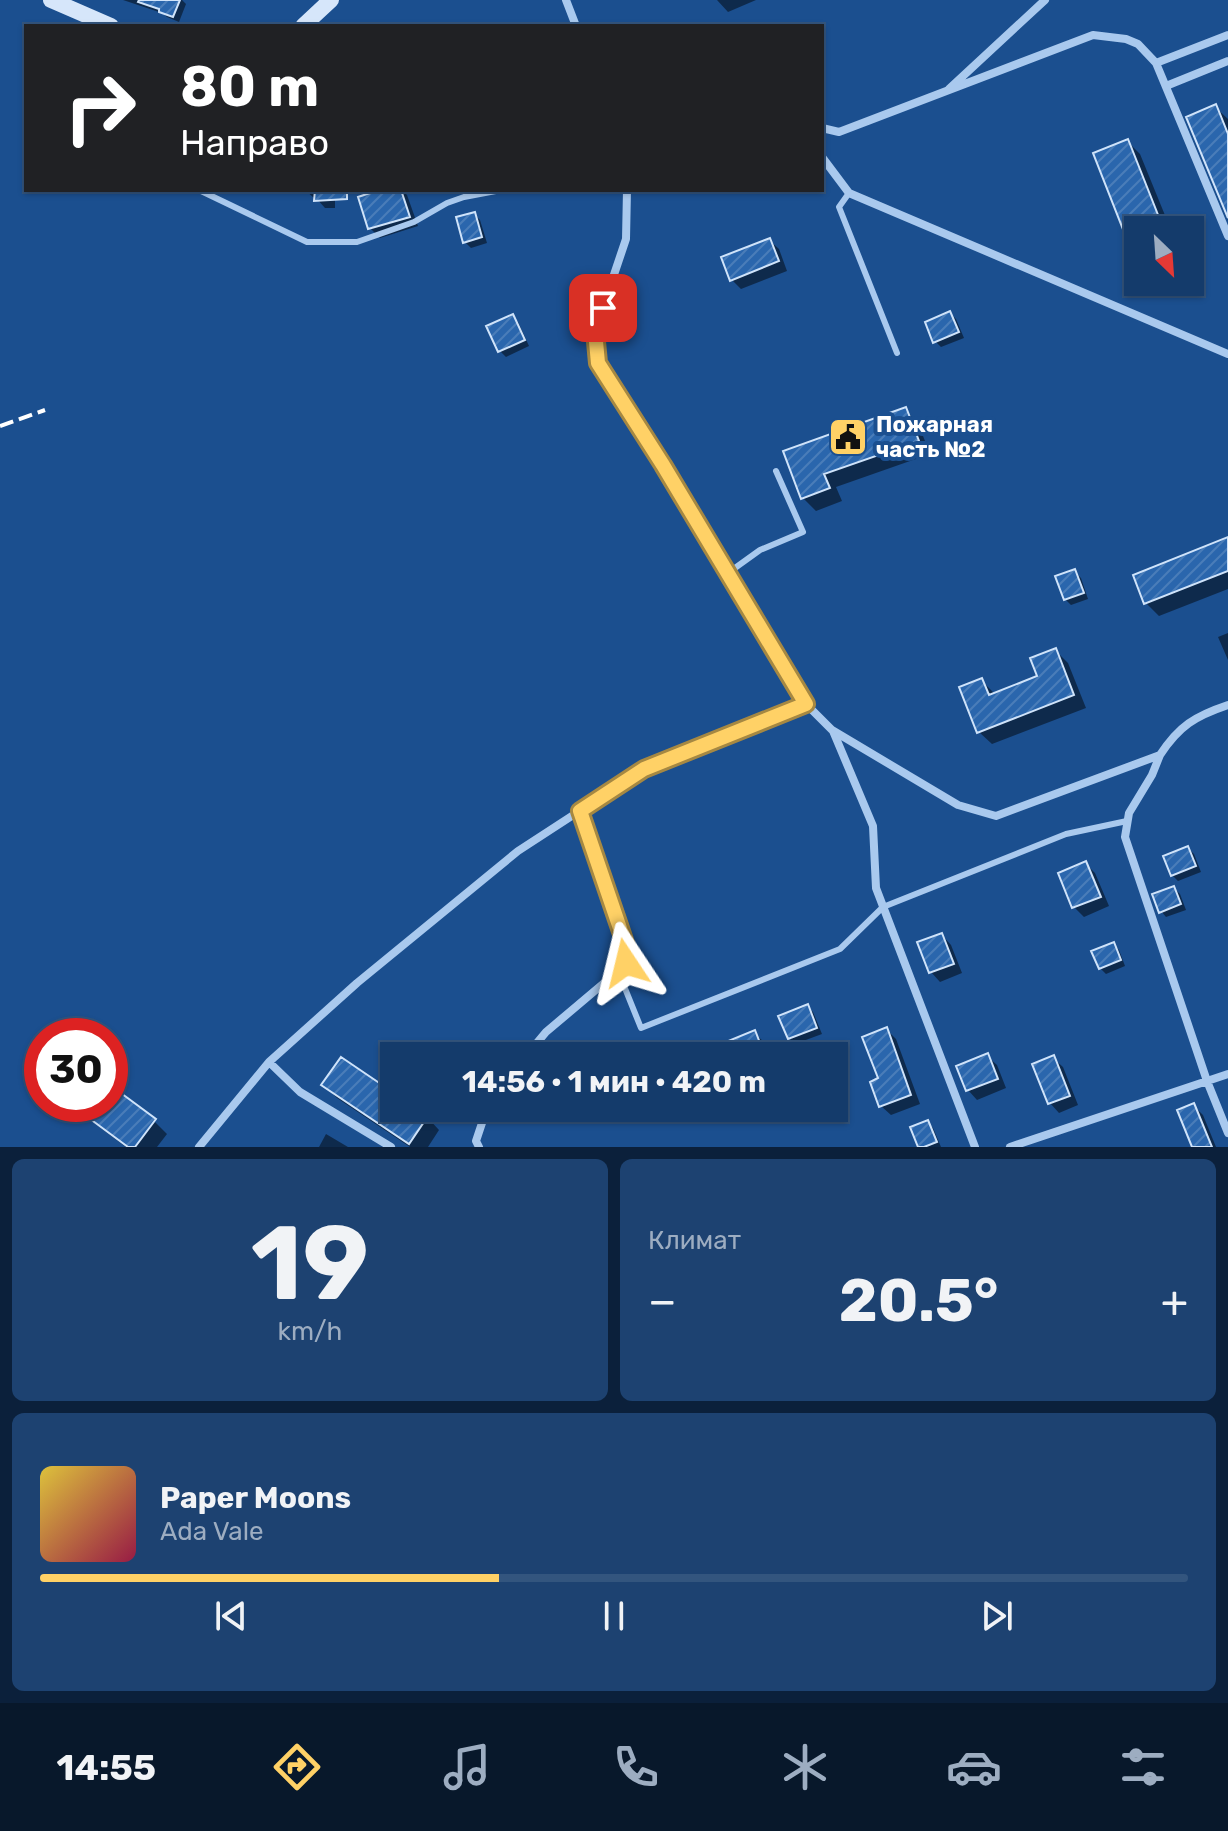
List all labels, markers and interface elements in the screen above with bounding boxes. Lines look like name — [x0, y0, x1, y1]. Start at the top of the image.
text: 80 m — [180, 54, 319, 120]
icon: right — [48, 56, 152, 160]
text: Направо — [180, 121, 329, 164]
north arrow — [1124, 216, 1204, 296]
map controls — [1124, 216, 1204, 296]
pin — [569, 274, 637, 342]
icon: arrive — [581, 286, 625, 330]
place label: Пожарная часть №2 — [876, 411, 993, 463]
public building icon: Пожарная часть №2 — [827, 416, 869, 458]
position arrow — [584, 921, 668, 1005]
speed limit sign: 30 — [24, 1018, 128, 1122]
text: 14:56 · 1 мин · 420 m — [462, 1064, 766, 1100]
text: 19 — [251, 1202, 369, 1325]
text: Климат — [648, 1225, 741, 1256]
text: 20.5° — [839, 1265, 999, 1336]
text: − — [648, 1275, 677, 1327]
text: + — [1161, 1275, 1188, 1327]
text: km/h — [278, 1316, 342, 1347]
text: Paper Moons — [160, 1480, 351, 1516]
text: Ada Vale — [160, 1516, 264, 1547]
icon: previous — [209, 1594, 253, 1638]
icon: pause — [592, 1594, 636, 1638]
icon: next — [975, 1594, 1019, 1638]
icon: directions — [269, 1739, 325, 1795]
icon: music — [439, 1739, 495, 1795]
icon: phone — [608, 1739, 664, 1795]
icon: climate — [777, 1739, 833, 1795]
icon: car — [946, 1739, 1002, 1795]
icon: filters — [1115, 1739, 1171, 1795]
text: 14:55 — [57, 1746, 156, 1789]

